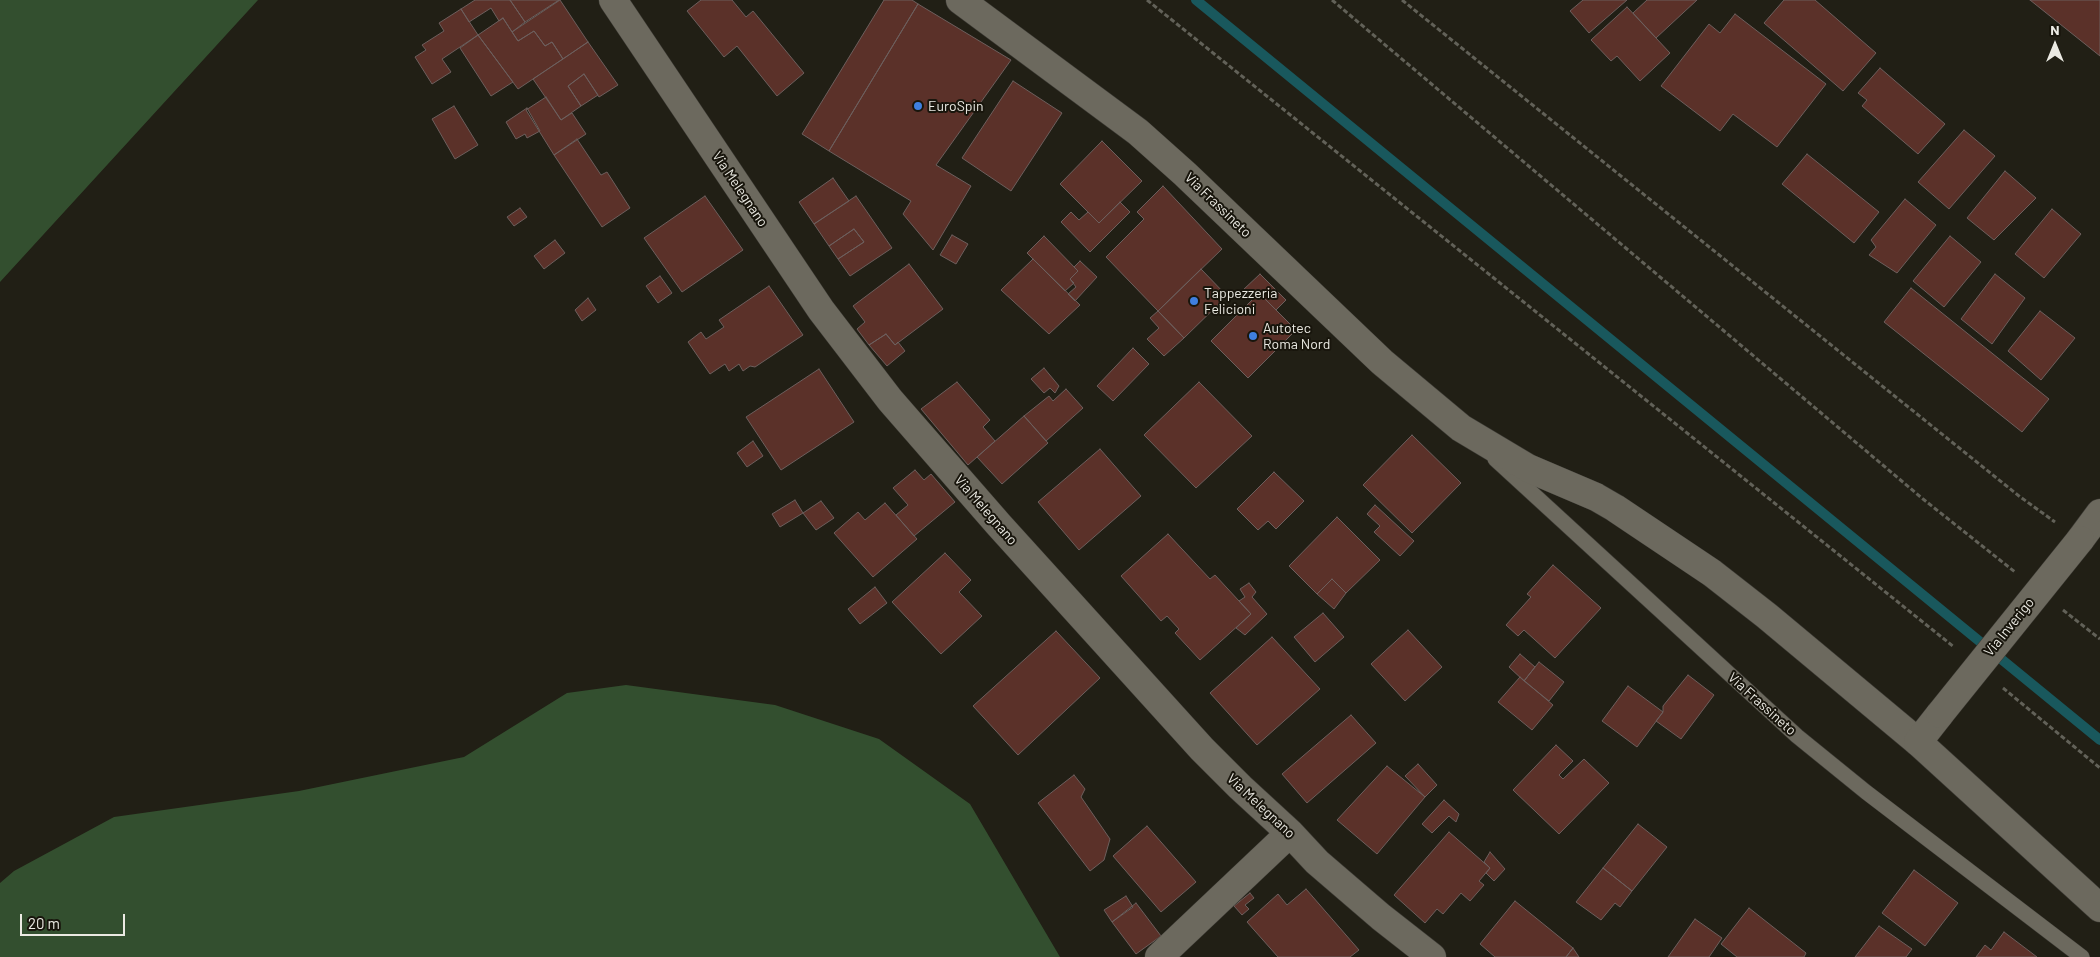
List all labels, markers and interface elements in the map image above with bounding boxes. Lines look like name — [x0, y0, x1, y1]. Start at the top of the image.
north arrow — [2030, 20, 2080, 70]
text: N — [2050, 21, 2060, 38]
place label: EuroSpin — [928, 98, 984, 114]
marker: EuroSpin — [912, 100, 924, 112]
street label: Via Melegnano — [709, 148, 771, 230]
street label: Via Frassineto — [1181, 169, 1255, 241]
place label: Tappezzeria Felicioni — [1204, 285, 1277, 318]
marker: Tappezzeria Felicioni — [1188, 295, 1200, 307]
place label: Autotec Roma Nord — [1263, 320, 1330, 352]
marker: Autotec Roma Nord — [1247, 330, 1259, 342]
street label: Via Melegnano — [951, 472, 1021, 548]
street label: Via Inverigo — [1980, 594, 2038, 660]
street label: Via Frassineto — [1724, 669, 1800, 739]
street label: Via Melegnano — [1223, 770, 1299, 842]
scale bar — [22, 904, 128, 936]
text: 20 m — [28, 914, 60, 932]

